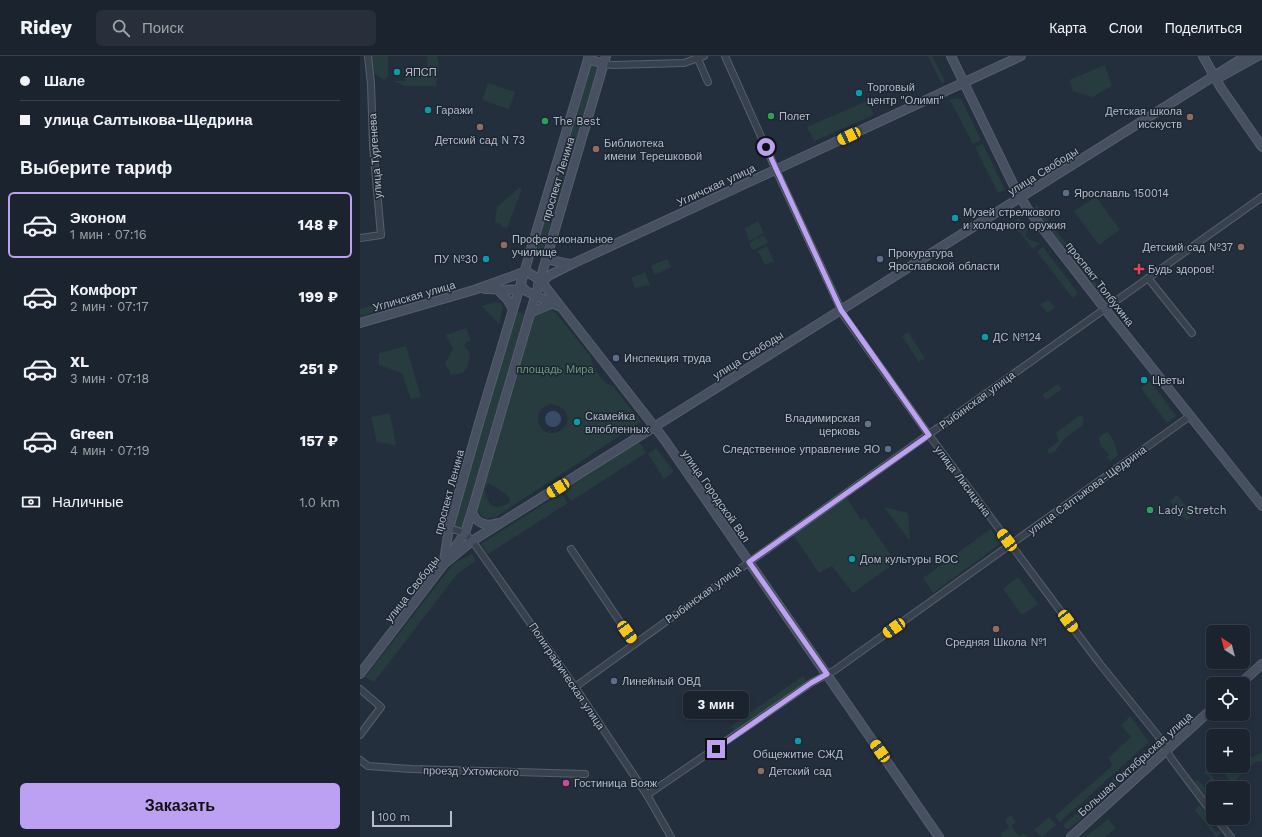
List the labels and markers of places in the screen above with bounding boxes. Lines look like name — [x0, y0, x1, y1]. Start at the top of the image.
place label: ЯПСП — [405, 66, 437, 79]
marker: ЯПСП — [392, 67, 402, 77]
place label: Торговый центр "Олимп" — [867, 81, 944, 107]
marker: Торговый центр "Олимп" — [854, 88, 864, 98]
place label: Гаражи — [436, 104, 473, 117]
marker: Гаражи — [423, 105, 433, 115]
place label: Детская школа исскуств — [1105, 105, 1183, 131]
place label: Полет — [779, 110, 810, 123]
marker: Полет — [766, 111, 776, 121]
marker: Детская школа исскуств — [1185, 112, 1195, 122]
place label: The Best — [553, 115, 601, 128]
marker: The Best — [540, 116, 550, 126]
marker: Детский сад N 73 — [475, 122, 485, 132]
place label: Детский сад N 73 — [435, 134, 525, 147]
place label: Библиотека имени Терешковой — [604, 137, 702, 163]
marker: Библиотека имени Терешковой — [591, 144, 601, 154]
place label: Ярославль 150014 — [1074, 187, 1169, 200]
marker: Ярославль 150014 — [1061, 188, 1071, 198]
place label: Музей стрелкового и холодного оружия — [963, 206, 1066, 232]
marker: Музей стрелкового и холодного оружия — [950, 213, 960, 223]
place label: Профессиональное училище — [512, 233, 613, 259]
marker: Профессиональное училище — [499, 240, 509, 250]
place label: Детский сад №37 — [1143, 241, 1233, 254]
marker: Детский сад №37 — [1236, 242, 1246, 252]
place label: Прокуратура Ярославской области — [888, 247, 1000, 273]
place label: ПУ №30 — [434, 253, 478, 266]
marker: ПУ №30 — [481, 254, 491, 264]
marker: Прокуратура Ярославской области — [875, 254, 885, 264]
marker: Будь здоров! — [1133, 263, 1145, 275]
place label: Будь здоров! — [1148, 263, 1214, 276]
place label: ДС №124 — [993, 331, 1042, 344]
marker: ДС №124 — [980, 332, 990, 342]
place label: Инспекция труда — [624, 352, 712, 365]
marker: Инспекция труда — [611, 353, 621, 363]
place label: Цветы — [1152, 374, 1185, 387]
marker: Цветы — [1139, 375, 1149, 385]
place label: Скамейка влюбленных — [585, 410, 650, 436]
place label: Владимирская церковь — [785, 412, 860, 438]
marker: Скамейка влюбленных — [572, 417, 582, 427]
marker: Владимирская церковь — [863, 419, 873, 429]
place label: Следственное управление ЯО — [722, 443, 880, 456]
marker: Следственное управление ЯО — [883, 444, 893, 454]
place label: Lady Stretch — [1158, 504, 1227, 517]
marker: Lady Stretch — [1145, 505, 1155, 515]
place label: Дом культуры ВОС — [860, 553, 958, 566]
marker: Дом культуры ВОС — [847, 554, 857, 564]
marker: Средняя Школа №1 — [991, 624, 1001, 634]
place label: Средняя Школа №1 — [945, 636, 1047, 649]
place label: Линейный ОВД — [622, 675, 701, 688]
marker: Линейный ОВД — [609, 676, 619, 686]
marker: Общежитие СЖД — [793, 736, 803, 746]
place label: Общежитие СЖД — [753, 748, 843, 761]
place label: Детский сад — [769, 765, 832, 778]
marker: Детский сад — [756, 766, 766, 776]
place label: Гостиница Вояж — [574, 777, 658, 790]
marker: Гостиница Вояж — [561, 778, 571, 788]

